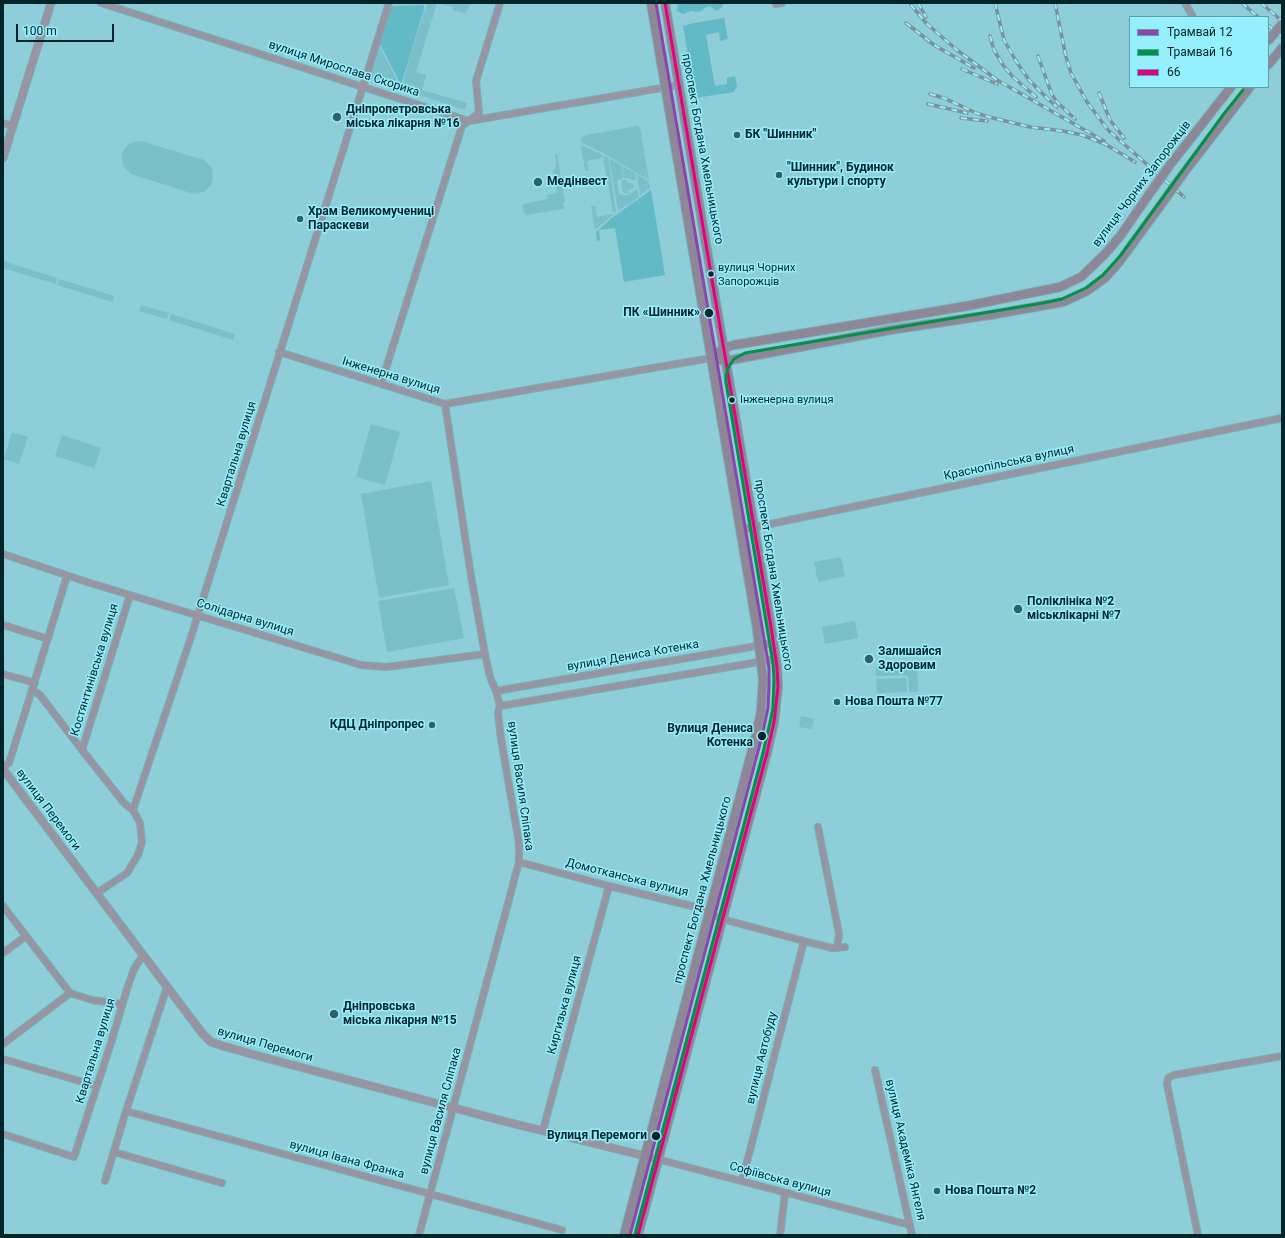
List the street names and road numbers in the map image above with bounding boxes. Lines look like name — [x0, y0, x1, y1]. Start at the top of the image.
street label: вулиця Мирослава Скорика — [267, 38, 421, 100]
street label: проспект Богдана Хмельницького — [678, 53, 726, 245]
street label: вулиця Чорних Запорожців — [1090, 118, 1194, 250]
street label: Інженерна вулиця — [340, 354, 442, 398]
street label: Квартальна вулиця — [214, 400, 260, 508]
street label: Краснопільська вулиця — [943, 442, 1075, 484]
street label: проспект Богдана Хмельницького — [751, 478, 795, 672]
street label: Солідарна вулиця — [194, 596, 296, 640]
street label: Костянтинівська вулиця — [68, 602, 122, 738]
street label: вулиця Дениса Котенка — [566, 637, 700, 675]
street label: вулиця Василя Сліпака — [504, 720, 536, 852]
street label: вулиця Перемоги — [13, 766, 83, 854]
street label: проспект Богдана Хмельницького — [671, 795, 735, 985]
street label: Домотканська вулиця — [564, 856, 690, 900]
street label: Киргизька вулиця — [545, 954, 585, 1056]
street label: Квартальна вулиця — [73, 997, 119, 1105]
street label: вулиця Автобуду — [744, 1010, 780, 1106]
street label: вулиця Перемоги — [216, 1024, 314, 1066]
street label: вулиця Василя Сліпака — [417, 1046, 465, 1176]
street label: вулиця Академіка Янгеля — [882, 1078, 928, 1222]
street label: вулиця Івана Франка — [288, 1138, 406, 1182]
street label: Софіївська вулиця — [728, 1159, 832, 1201]

